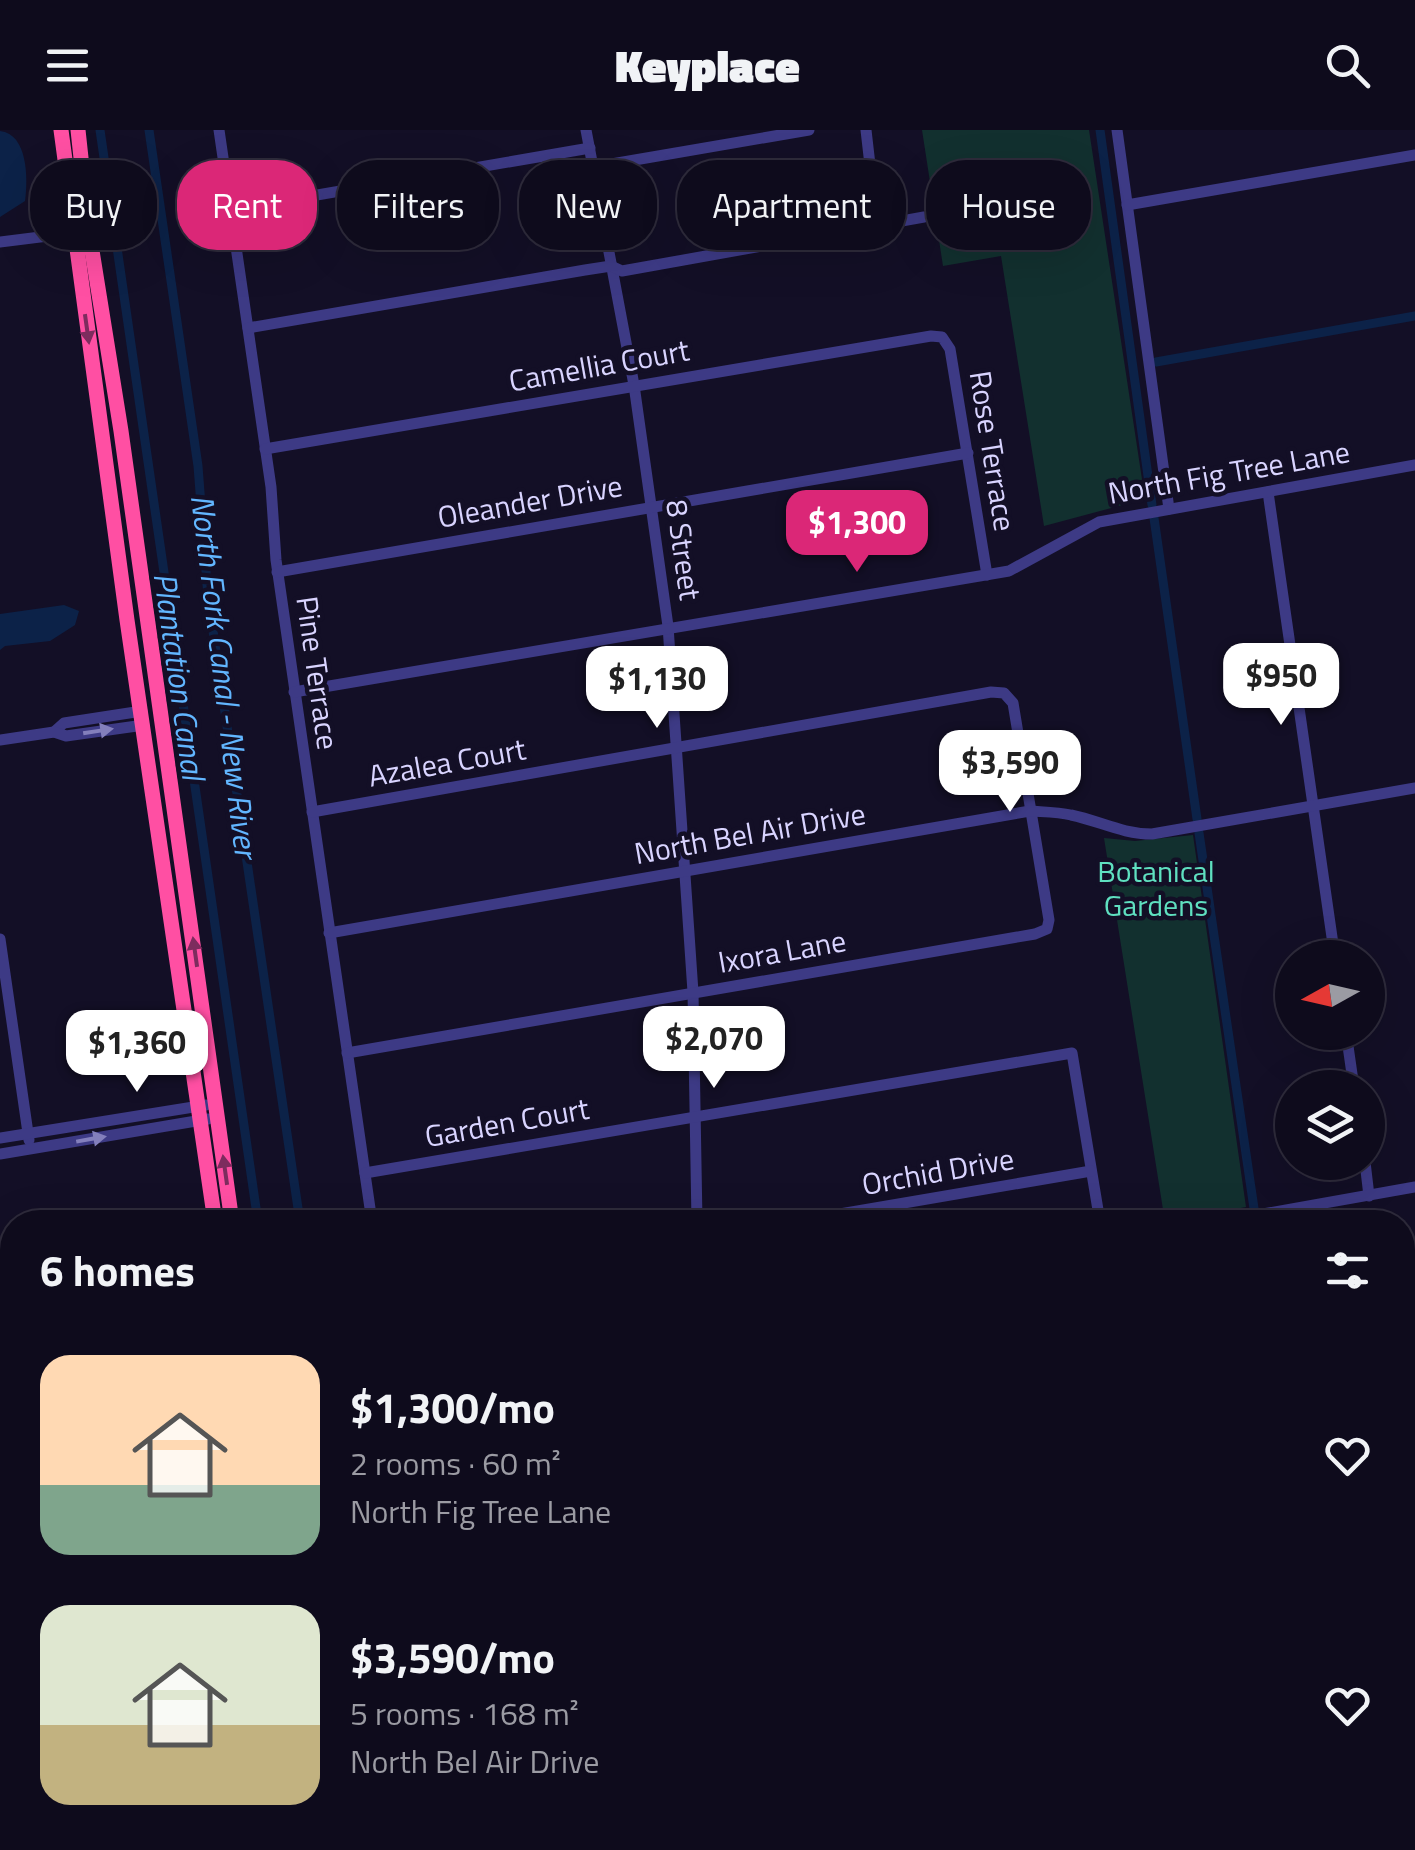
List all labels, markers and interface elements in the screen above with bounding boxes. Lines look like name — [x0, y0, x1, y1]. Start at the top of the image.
text: Keyplace — [615, 31, 800, 99]
icon: menu — [40, 38, 95, 93]
icon: search — [1320, 38, 1375, 93]
chip: Buy — [30, 160, 157, 250]
chip: Rent — [177, 160, 317, 250]
chip: Filters — [337, 160, 499, 250]
chip: New — [519, 160, 657, 250]
chip: Apartment — [677, 160, 906, 250]
chip: House — [926, 160, 1091, 250]
one-way arrow — [80, 314, 96, 346]
street label: Camellia Court — [505, 326, 693, 403]
street label: Rose Terrace — [958, 367, 1028, 534]
street label: North Fig Tree Lane — [1104, 428, 1353, 516]
street label: Oleander Drive — [434, 462, 626, 540]
pin: $1,300 — [776, 490, 938, 575]
water label: North Fork Canal - New River — [179, 492, 272, 864]
street label: 8 Street — [654, 497, 714, 603]
text: $1,300 — [808, 498, 906, 546]
water label: Plantation Canal — [142, 569, 219, 786]
street label: Pine Terrace — [284, 593, 352, 752]
pin: $950 — [1222, 643, 1340, 728]
pin: $1,130 — [576, 646, 738, 731]
text: $950 — [1245, 651, 1317, 699]
text: $1,130 — [608, 654, 706, 702]
one-way arrow — [83, 723, 115, 738]
street label: Azalea Court — [365, 725, 530, 798]
pin: $3,590 — [929, 730, 1091, 815]
text: $3,590 — [961, 738, 1059, 786]
street label: North Bel Air Drive — [631, 790, 869, 876]
park label: Botanical Gardens — [1097, 848, 1215, 928]
street label: Ixora Lane — [714, 917, 849, 985]
one-way arrow — [187, 935, 203, 967]
north arrow — [1275, 940, 1385, 1050]
map controls — [1275, 940, 1385, 1180]
pin: $2,070 — [633, 1006, 795, 1091]
pin: $1,360 — [56, 1010, 218, 1095]
text: $2,070 — [665, 1014, 763, 1062]
text: $1,360 — [88, 1018, 186, 1066]
button: layers — [1275, 1070, 1385, 1180]
street label: Garden Court — [421, 1085, 593, 1159]
one-way arrow — [76, 1131, 107, 1146]
street label: Orchid Drive — [858, 1135, 1018, 1207]
one-way arrow — [216, 1154, 232, 1185]
text: 6 homes — [40, 1238, 195, 1302]
icon: filters — [1320, 1243, 1375, 1298]
text: $1,300/mo — [350, 1375, 555, 1439]
icon: home — [120, 1395, 240, 1515]
icon: heart — [1320, 1428, 1375, 1483]
text: 2 rooms · 60 m² — [350, 1439, 561, 1487]
text: North Fig Tree Lane — [350, 1487, 611, 1535]
text: $3,590/mo — [350, 1625, 555, 1689]
icon: home — [120, 1645, 240, 1765]
icon: heart — [1320, 1678, 1375, 1733]
text: 5 rooms · 168 m² — [350, 1689, 579, 1737]
text: North Bel Air Drive — [350, 1737, 599, 1785]

